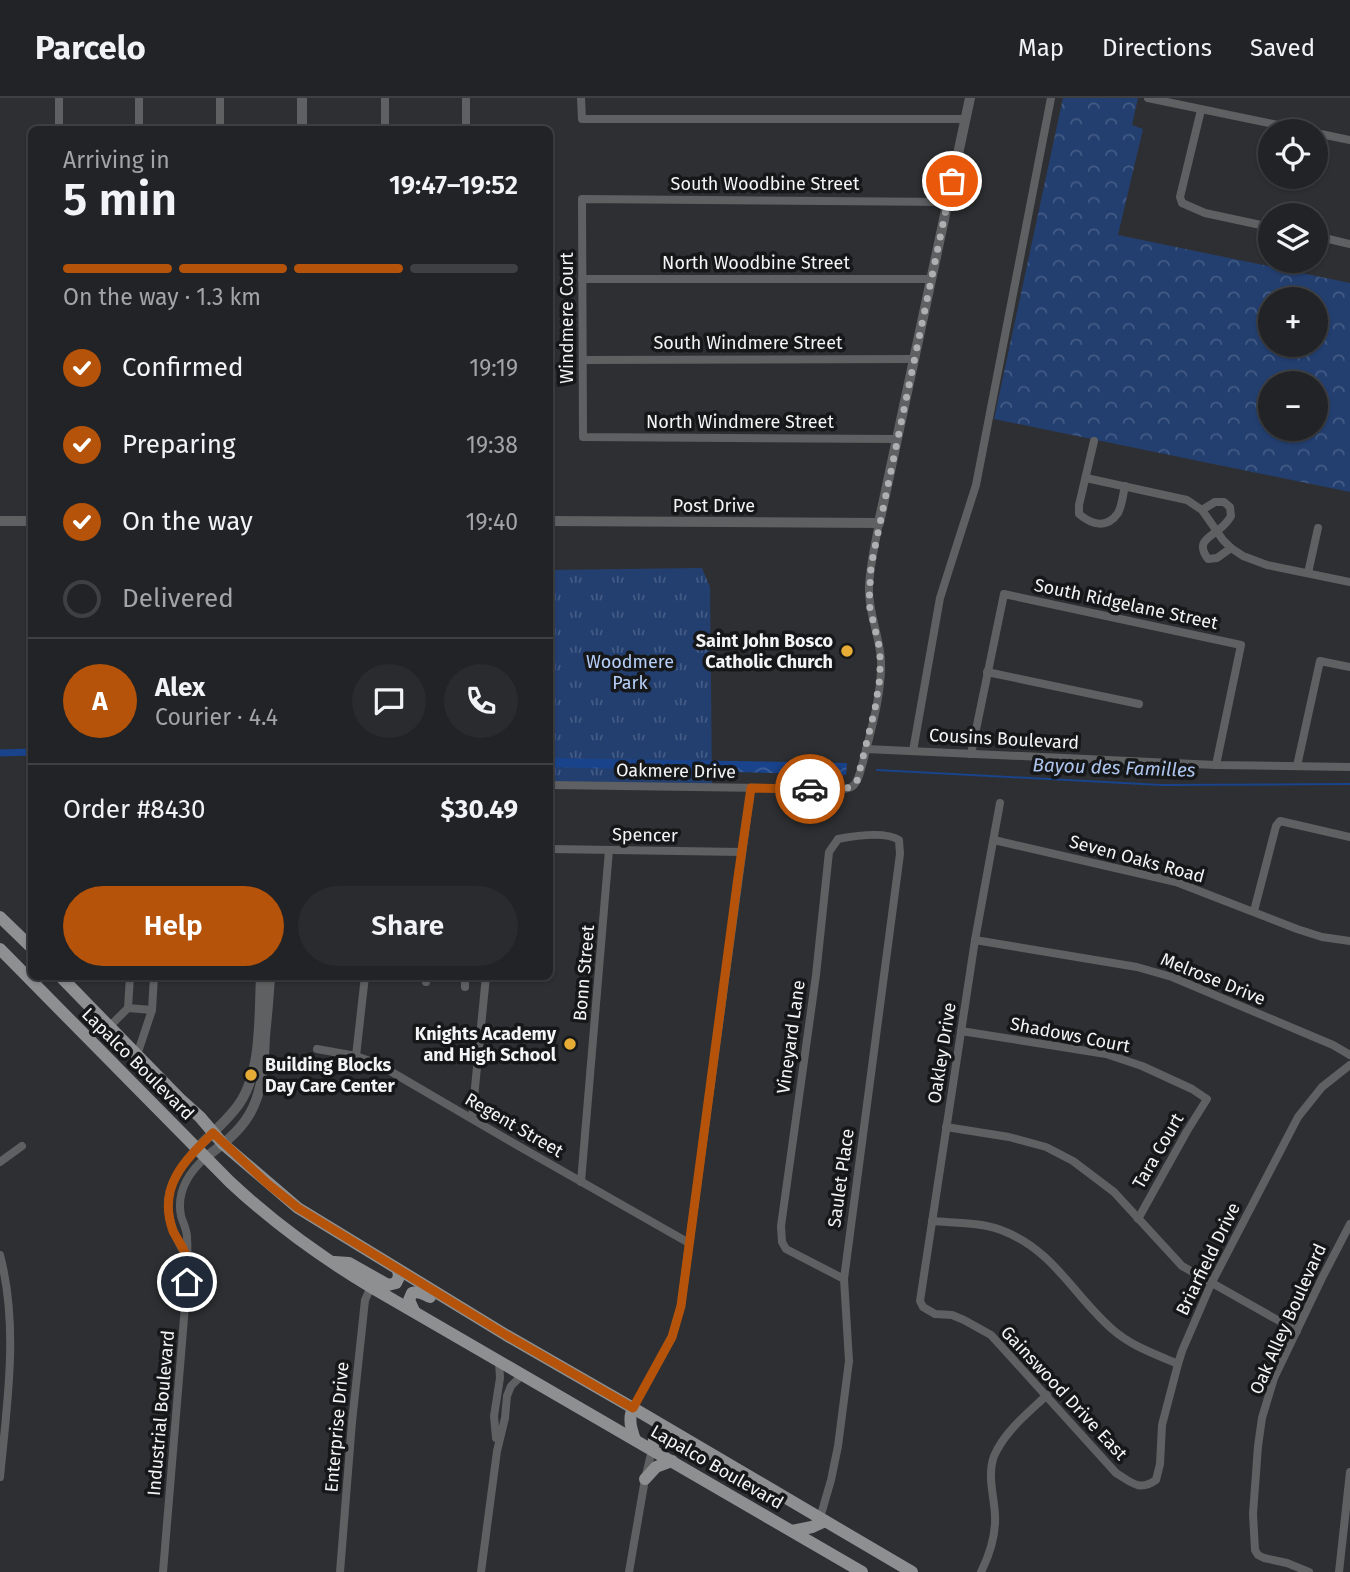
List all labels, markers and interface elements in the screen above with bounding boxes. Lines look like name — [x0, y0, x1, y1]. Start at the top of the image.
text: Parcelo — [35, 28, 146, 68]
text: Map — [1018, 34, 1064, 62]
text: Directions — [1102, 34, 1212, 62]
text: Saved — [1250, 34, 1315, 62]
map controls — [1258, 119, 1328, 441]
button: locate — [1258, 119, 1328, 189]
text: Arriving in — [63, 146, 170, 174]
pin — [922, 151, 982, 211]
icon: bag — [933, 162, 971, 200]
text: 19:47–19:52 — [389, 170, 518, 201]
text: 5 min — [63, 172, 177, 227]
street label: South Woodbine Street — [671, 173, 860, 195]
button: layers — [1258, 203, 1328, 273]
street label: Windmere Court — [556, 252, 578, 384]
street label: North Woodbine Street — [662, 252, 850, 274]
text: On the way · 1.3 km — [63, 283, 261, 311]
button: + — [1258, 287, 1328, 357]
street label: South Windmere Street — [654, 332, 843, 354]
icon: check — [63, 349, 101, 387]
text: Confirmed — [122, 352, 243, 383]
text: 19:19 — [469, 354, 518, 382]
button: − — [1258, 371, 1328, 441]
street label: North Windmere Street — [646, 411, 834, 433]
icon: check — [63, 426, 101, 464]
text: Preparing — [122, 429, 235, 460]
text: 19:38 — [466, 431, 518, 459]
street label: Post Drive — [673, 495, 755, 517]
icon: check — [63, 503, 101, 541]
text: On the way — [122, 506, 253, 537]
text: 19:40 — [465, 508, 518, 536]
street label: South Ridgelane Street — [1032, 574, 1220, 634]
text: Delivered — [122, 583, 234, 614]
place label: Saint John Bosco Catholic Church — [696, 630, 833, 673]
marker: Saint John Bosco Catholic Church — [839, 643, 855, 659]
park label: Woodmere Park — [586, 651, 674, 694]
button: chat — [352, 664, 426, 738]
button: phone — [444, 664, 518, 738]
text: Alex — [155, 672, 205, 703]
text: A — [92, 686, 108, 717]
text: Courier · 4.4 — [155, 703, 278, 731]
street label: Cousins Boulevard — [928, 724, 1080, 754]
water label: Bayou des Familles — [1032, 753, 1196, 782]
courier — [775, 754, 845, 824]
street label: Oakmere Drive — [616, 759, 736, 783]
icon: car — [791, 770, 829, 808]
text: Order #8430 — [63, 794, 206, 825]
text: $30.49 — [441, 794, 518, 825]
street label: Spencer — [612, 823, 678, 847]
street label: Seven Oaks Road — [1067, 830, 1207, 888]
button: Help — [63, 886, 284, 966]
button: Share — [298, 886, 518, 966]
street label: Bonn Street — [569, 924, 599, 1022]
street label: Melrose Drive — [1157, 948, 1269, 1010]
street label: Vineyard Lane — [772, 979, 810, 1095]
street label: Oakley Drive — [923, 1001, 961, 1105]
street label: Lapalco Boulevard — [77, 1003, 199, 1125]
street label: Shadows Court — [1008, 1013, 1132, 1057]
place label: Knights Academy and High School — [415, 1023, 557, 1066]
marker: Knights Academy and High School — [562, 1036, 578, 1052]
place label: Building Blocks Day Care Center — [265, 1054, 396, 1097]
marker: Building Blocks Day Care Center — [243, 1067, 259, 1083]
street label: Regent Street — [461, 1088, 568, 1162]
street label: Tara Court — [1128, 1109, 1189, 1193]
street label: Saulet Place — [823, 1127, 859, 1229]
street label: Briarfield Drive — [1171, 1199, 1245, 1319]
street label: Oak Alley Boulevard — [1245, 1240, 1331, 1398]
pin — [157, 1252, 217, 1312]
icon: home — [168, 1263, 206, 1301]
street label: Gainswood Drive East — [996, 1321, 1132, 1465]
street label: Industrial Boulevard — [143, 1329, 179, 1497]
street label: Enterprise Drive — [320, 1361, 354, 1493]
street label: Lapalco Boulevard — [647, 1420, 787, 1514]

